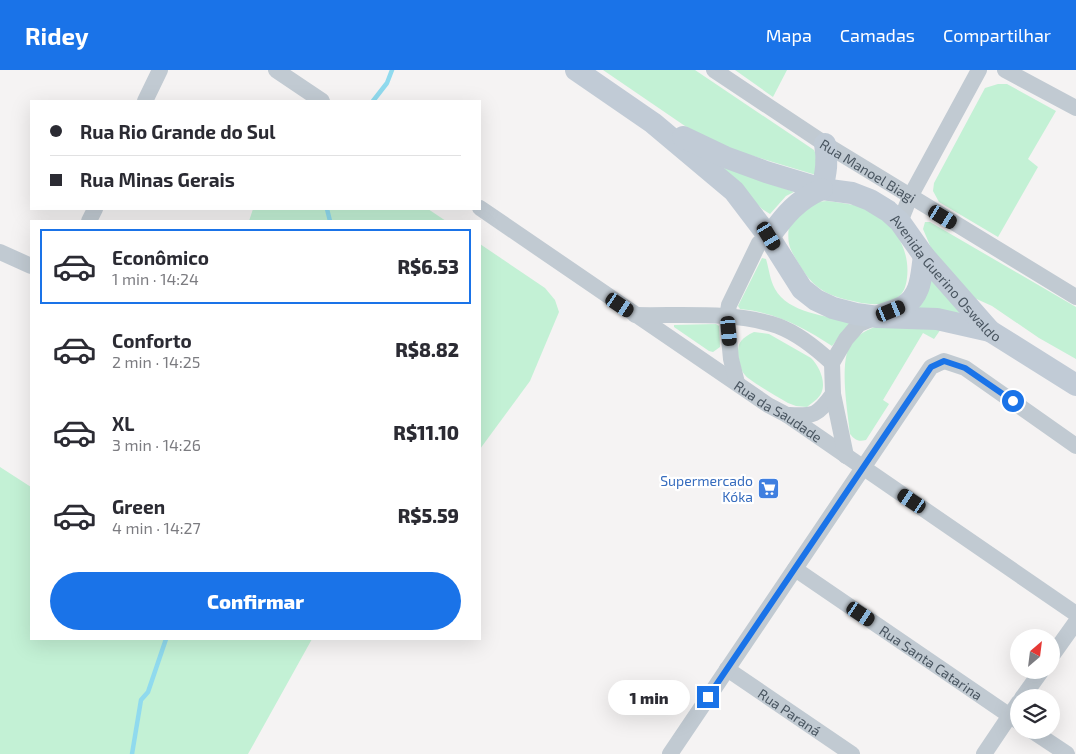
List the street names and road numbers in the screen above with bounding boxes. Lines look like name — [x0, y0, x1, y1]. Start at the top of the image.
street label: Rua Manoel Biagi — [817, 135, 919, 206]
street label: Avenida Guerino Oswaldo — [888, 210, 1005, 345]
street label: Rua da Saudade — [731, 376, 826, 445]
street label: Rua Santa Catarina — [877, 621, 986, 703]
street label: Rua Paraná — [755, 684, 825, 739]

